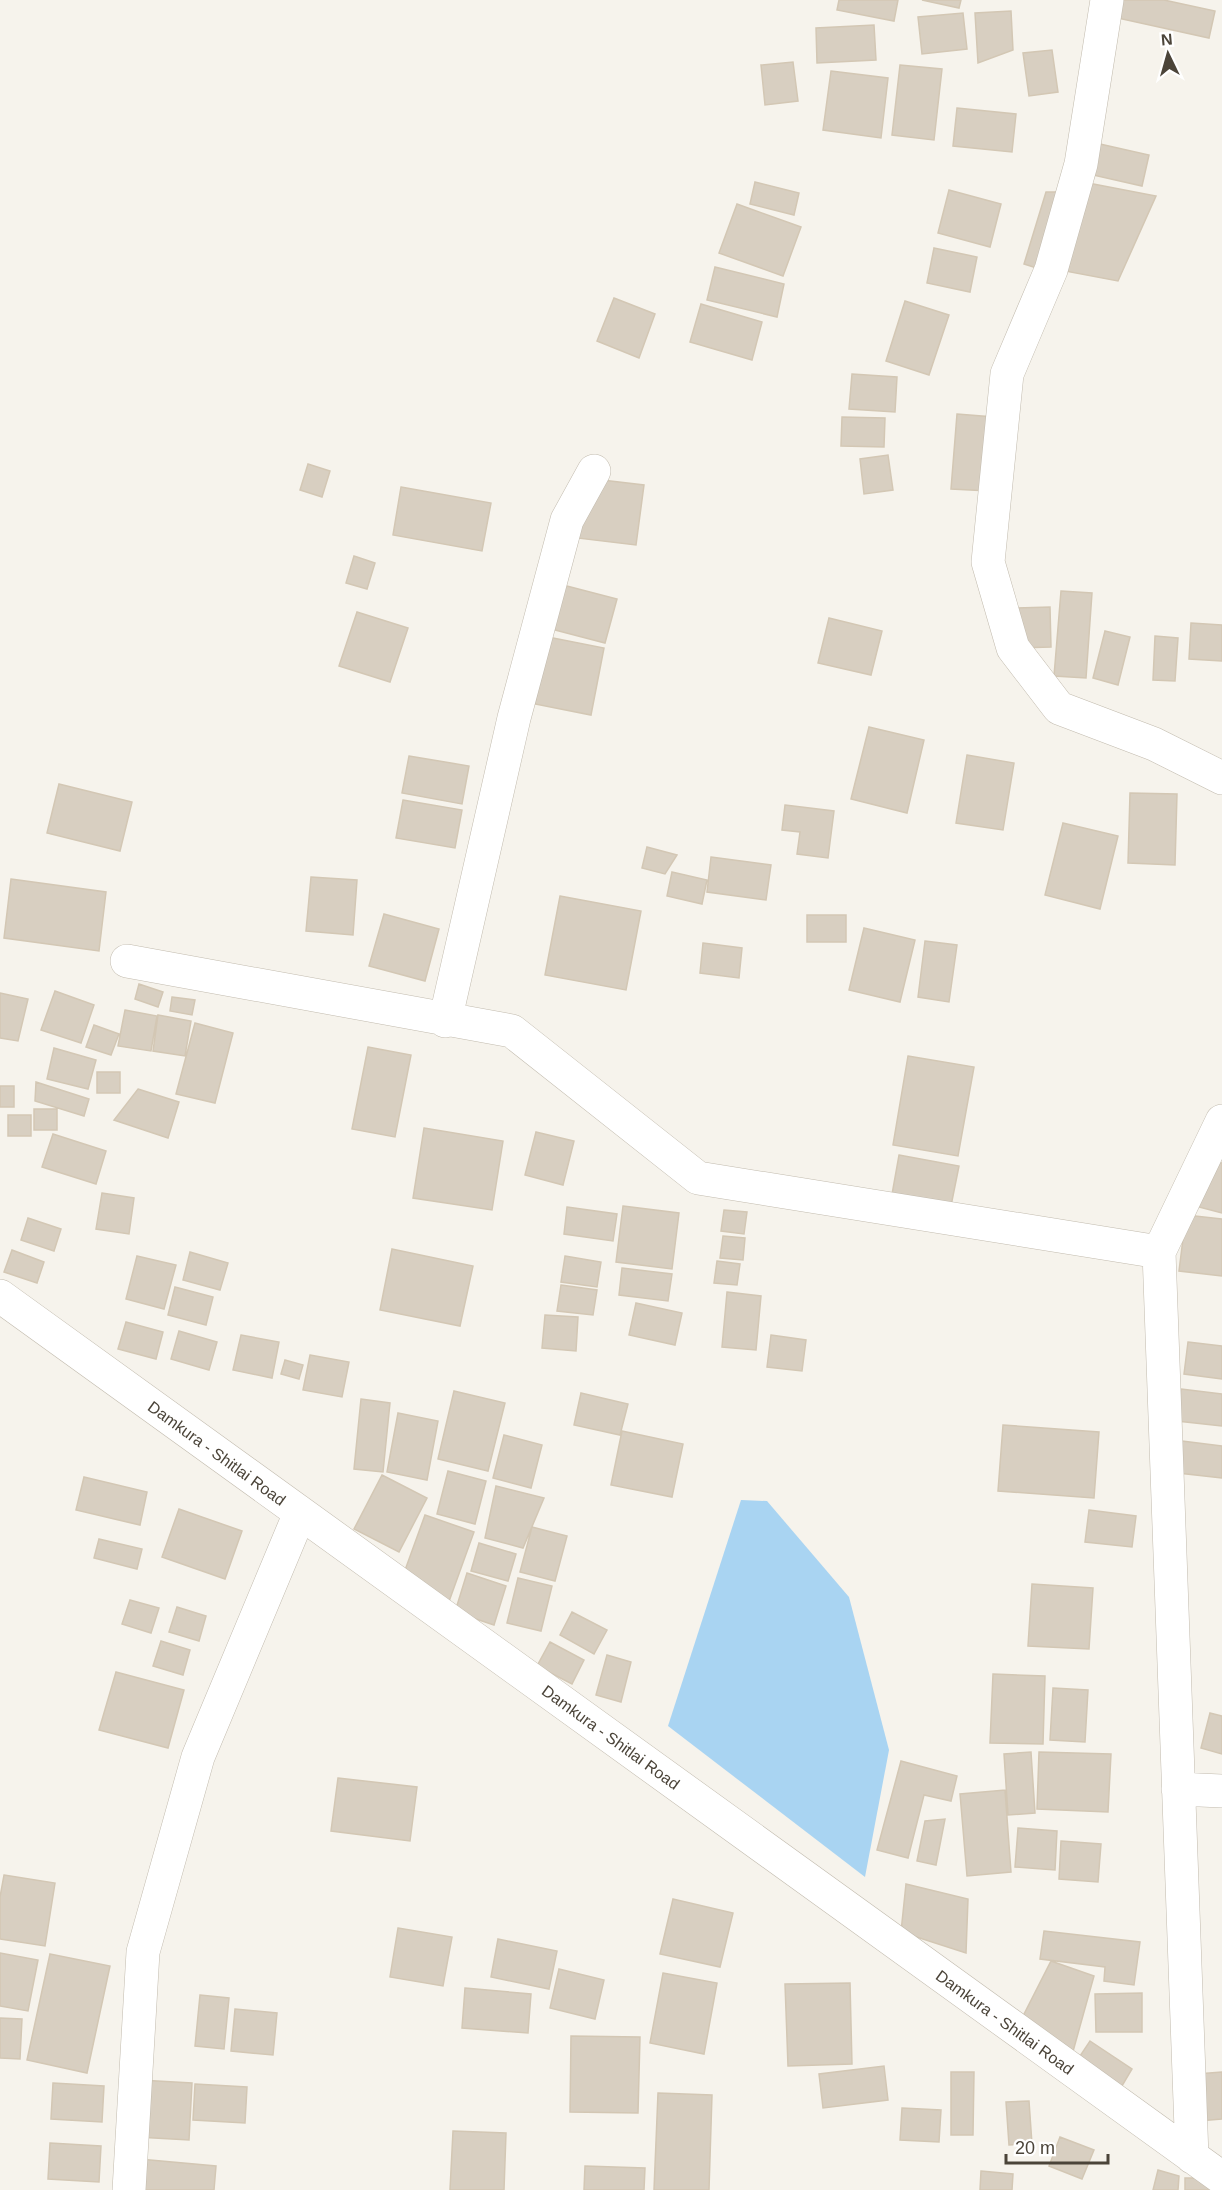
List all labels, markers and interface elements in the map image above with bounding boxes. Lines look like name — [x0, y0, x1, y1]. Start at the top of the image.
north arrow — [1138, 24, 1198, 84]
text: N — [1160, 31, 1173, 49]
street label: Damkura - Shitlai Road — [145, 1398, 289, 1509]
street label: Damkura - Shitlai Road — [539, 1682, 683, 1793]
street label: Damkura - Shitlai Road — [933, 1967, 1077, 2078]
scale bar — [1006, 2127, 1108, 2165]
text: 20 m — [1015, 2138, 1055, 2158]

